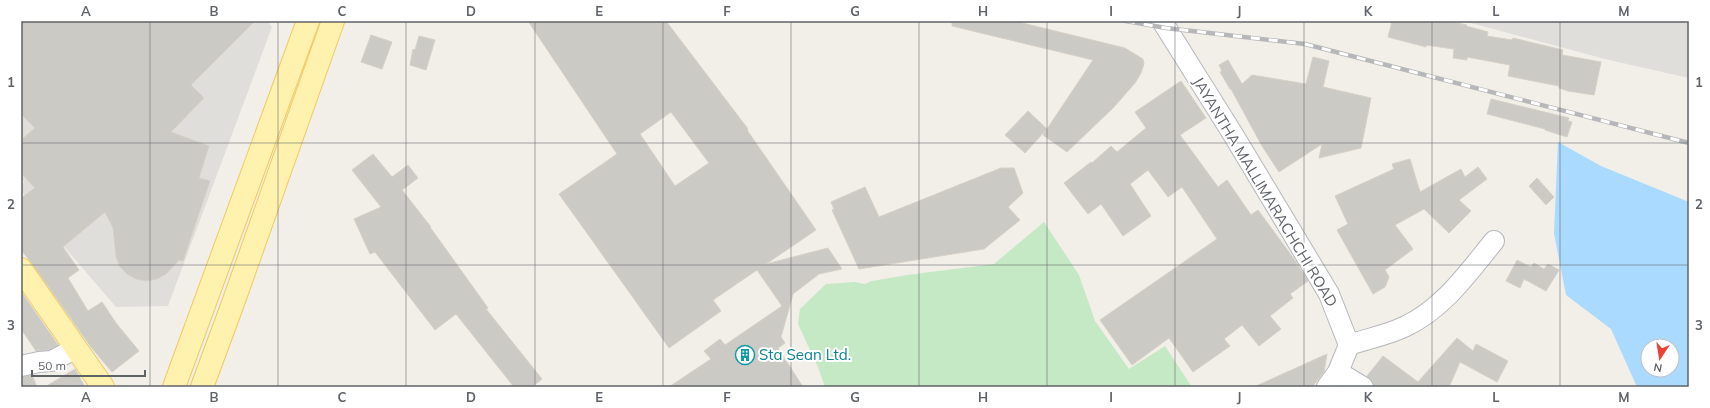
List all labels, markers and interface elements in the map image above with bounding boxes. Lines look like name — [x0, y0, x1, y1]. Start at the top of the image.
text: A — [81, 3, 91, 19]
text: B — [210, 3, 219, 19]
text: C — [338, 3, 347, 19]
text: D — [466, 3, 476, 19]
text: E — [595, 3, 603, 19]
text: F — [723, 3, 731, 19]
text: G — [850, 3, 860, 19]
text: H — [978, 3, 988, 19]
text: I — [1109, 3, 1113, 19]
text: J — [1237, 3, 1241, 19]
text: K — [1364, 3, 1374, 19]
text: L — [1492, 3, 1500, 19]
text: M — [1618, 3, 1630, 19]
street label: JAYANTHA MALLIMARACHCHI ROAD — [1189, 73, 1342, 310]
text: 1 — [7, 74, 15, 90]
text: 1 — [1695, 74, 1703, 90]
text: 2 — [7, 196, 15, 212]
text: 2 — [1695, 196, 1703, 212]
text: 3 — [7, 317, 15, 333]
text: 3 — [1695, 317, 1703, 333]
north arrow — [1640, 338, 1680, 378]
building icon: Sta Sean Ltd. — [734, 344, 756, 366]
place label: Sta Sean Ltd. — [759, 345, 851, 364]
scale bar — [32, 352, 145, 378]
text: 50 m — [38, 358, 66, 373]
text: N — [1652, 360, 1663, 375]
text: A — [81, 389, 91, 405]
text: B — [210, 389, 219, 405]
text: C — [338, 389, 347, 405]
text: D — [466, 389, 476, 405]
text: E — [595, 389, 603, 405]
text: F — [723, 389, 731, 405]
text: G — [850, 389, 860, 405]
text: H — [978, 389, 988, 405]
text: I — [1109, 389, 1113, 405]
text: J — [1237, 389, 1241, 405]
text: K — [1364, 389, 1374, 405]
text: L — [1492, 389, 1500, 405]
text: M — [1618, 389, 1630, 405]

